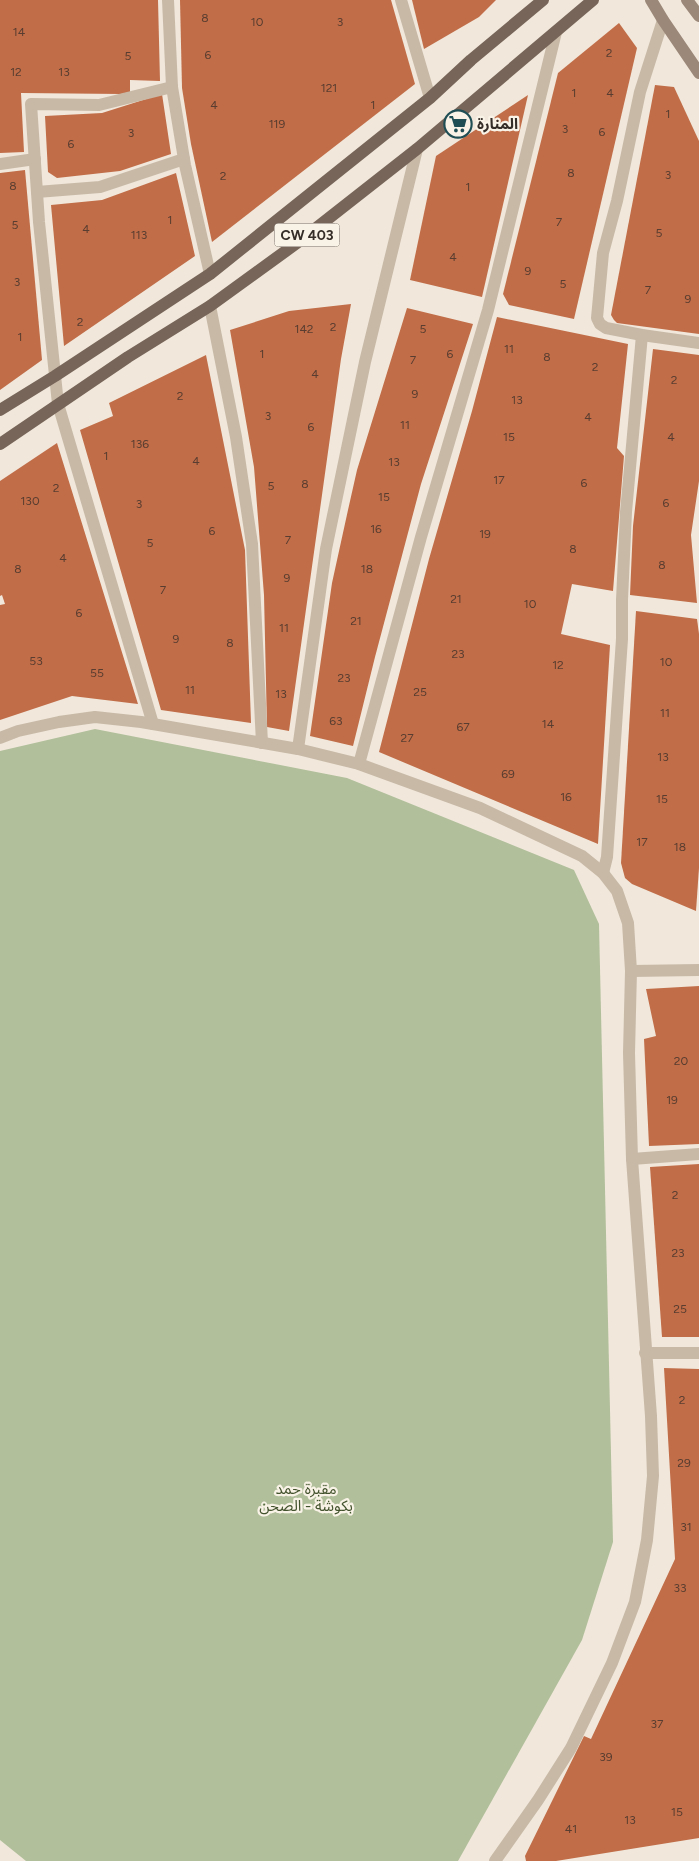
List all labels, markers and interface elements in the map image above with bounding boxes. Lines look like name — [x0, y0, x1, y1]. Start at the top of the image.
house number: 8 — [201, 11, 209, 25]
house number: 10 — [251, 15, 264, 29]
house number: 3 — [337, 15, 343, 29]
house number: 14 — [13, 25, 26, 39]
house number: 2 — [606, 46, 612, 60]
house number: 6 — [205, 48, 212, 62]
house number: 5 — [125, 49, 132, 63]
house number: 12 — [10, 65, 22, 79]
house number: 13 — [58, 65, 70, 79]
house number: 121 — [321, 81, 337, 95]
house number: 1 — [572, 86, 576, 100]
house number: 4 — [606, 86, 614, 100]
house number: 4 — [210, 98, 218, 112]
house number: 1 — [371, 98, 375, 112]
house number: 1 — [666, 107, 670, 121]
supermarket icon: المنارة — [443, 109, 473, 139]
place label: المنارة — [477, 115, 518, 133]
house number: 119 — [269, 117, 286, 131]
house number: 3 — [562, 122, 568, 136]
house number: 6 — [599, 125, 606, 139]
house number: 3 — [128, 126, 134, 140]
house number: 6 — [68, 137, 75, 151]
house number: 8 — [567, 166, 575, 180]
house number: 3 — [665, 168, 671, 182]
house number: 2 — [220, 169, 226, 183]
house number: 8 — [9, 179, 17, 193]
house number: 1 — [466, 180, 470, 194]
house number: 1 — [168, 213, 172, 227]
house number: 7 — [556, 215, 563, 229]
house number: 5 — [12, 218, 19, 232]
house number: 4 — [82, 222, 90, 236]
road number: CW 403 — [274, 224, 340, 246]
house number: 5 — [656, 226, 663, 240]
house number: 113 — [131, 228, 147, 242]
house number: 4 — [449, 250, 457, 264]
house number: 9 — [525, 264, 532, 278]
house number: 3 — [14, 275, 20, 289]
house number: 5 — [560, 277, 567, 291]
house number: 7 — [645, 283, 652, 297]
house number: 9 — [685, 292, 692, 306]
house number: 2 — [77, 315, 83, 329]
house number: 2 — [330, 320, 336, 334]
house number: 142 — [294, 322, 314, 336]
house number: 5 — [420, 322, 427, 336]
house number: 1 — [18, 330, 22, 344]
house number: 11 — [504, 342, 514, 356]
house number: 1 — [260, 347, 264, 361]
house number: 6 — [447, 347, 454, 361]
house number: 8 — [543, 350, 551, 364]
house number: 7 — [410, 353, 417, 367]
house number: 2 — [592, 360, 598, 374]
house number: 4 — [311, 367, 319, 381]
house number: 2 — [671, 373, 677, 387]
house number: 9 — [412, 387, 419, 401]
house number: 2 — [177, 389, 183, 403]
house number: 13 — [511, 393, 523, 407]
house number: 3 — [265, 409, 271, 423]
house number: 4 — [584, 410, 592, 424]
house number: 11 — [400, 418, 410, 432]
house number: 6 — [308, 420, 315, 434]
house number: 15 — [503, 430, 515, 444]
house number: 4 — [667, 430, 675, 444]
house number: 136 — [131, 437, 149, 451]
house number: 1 — [104, 449, 108, 463]
house number: 4 — [192, 454, 200, 468]
house number: 13 — [388, 455, 400, 469]
house number: 17 — [493, 473, 505, 487]
house number: 6 — [581, 476, 588, 490]
house number: 8 — [301, 477, 309, 491]
house number: 5 — [268, 479, 275, 493]
house number: 2 — [53, 481, 59, 495]
house number: 15 — [378, 490, 390, 504]
house number: 130 — [20, 494, 40, 508]
house number: 6 — [663, 496, 670, 510]
house number: 3 — [136, 497, 142, 511]
house number: 16 — [370, 522, 382, 536]
house number: 6 — [209, 524, 216, 538]
house number: 19 — [479, 527, 491, 541]
house number: 7 — [285, 533, 292, 547]
house number: 5 — [147, 536, 154, 550]
house number: 8 — [569, 542, 577, 556]
house number: 4 — [59, 551, 67, 565]
house number: 8 — [658, 558, 666, 572]
house number: 8 — [14, 562, 22, 576]
house number: 18 — [361, 562, 373, 576]
house number: 9 — [284, 571, 291, 585]
house number: 7 — [160, 583, 167, 597]
house number: 21 — [450, 592, 462, 606]
house number: 10 — [524, 597, 537, 611]
house number: 6 — [76, 606, 83, 620]
house number: 21 — [350, 614, 362, 628]
house number: 11 — [279, 621, 289, 635]
house number: 9 — [173, 632, 180, 646]
house number: 8 — [226, 636, 234, 650]
house number: 23 — [451, 647, 465, 661]
house number: 53 — [29, 654, 43, 668]
house number: 10 — [660, 655, 673, 669]
house number: 12 — [552, 658, 564, 672]
house number: 55 — [90, 666, 104, 680]
house number: 23 — [337, 671, 351, 685]
house number: 11 — [185, 683, 195, 697]
house number: 25 — [413, 685, 427, 699]
house number: 13 — [275, 687, 287, 701]
house number: 11 — [660, 706, 670, 720]
house number: 63 — [329, 714, 343, 728]
house number: 14 — [542, 717, 555, 731]
house number: 67 — [456, 720, 470, 734]
house number: 27 — [400, 731, 414, 745]
house number: 13 — [657, 750, 669, 764]
house number: 69 — [501, 767, 515, 781]
house number: 16 — [560, 790, 572, 804]
house number: 15 — [656, 792, 668, 806]
house number: 17 — [636, 835, 648, 849]
house number: 18 — [674, 840, 686, 854]
house number: 20 — [674, 1054, 689, 1068]
house number: 19 — [666, 1093, 678, 1107]
house number: 2 — [672, 1188, 678, 1202]
house number: 23 — [671, 1246, 685, 1260]
house number: 25 — [673, 1302, 687, 1316]
house number: 2 — [679, 1393, 685, 1407]
house number: 29 — [677, 1456, 691, 1470]
park label: مقبرة حمد بكوشة - الصحن — [259, 1480, 353, 1515]
house number: 31 — [680, 1520, 692, 1534]
house number: 33 — [673, 1581, 687, 1595]
house number: 37 — [651, 1717, 664, 1731]
house number: 39 — [599, 1750, 613, 1764]
house number: 15 — [671, 1805, 683, 1819]
house number: 13 — [624, 1813, 636, 1827]
house number: 41 — [565, 1822, 577, 1836]

